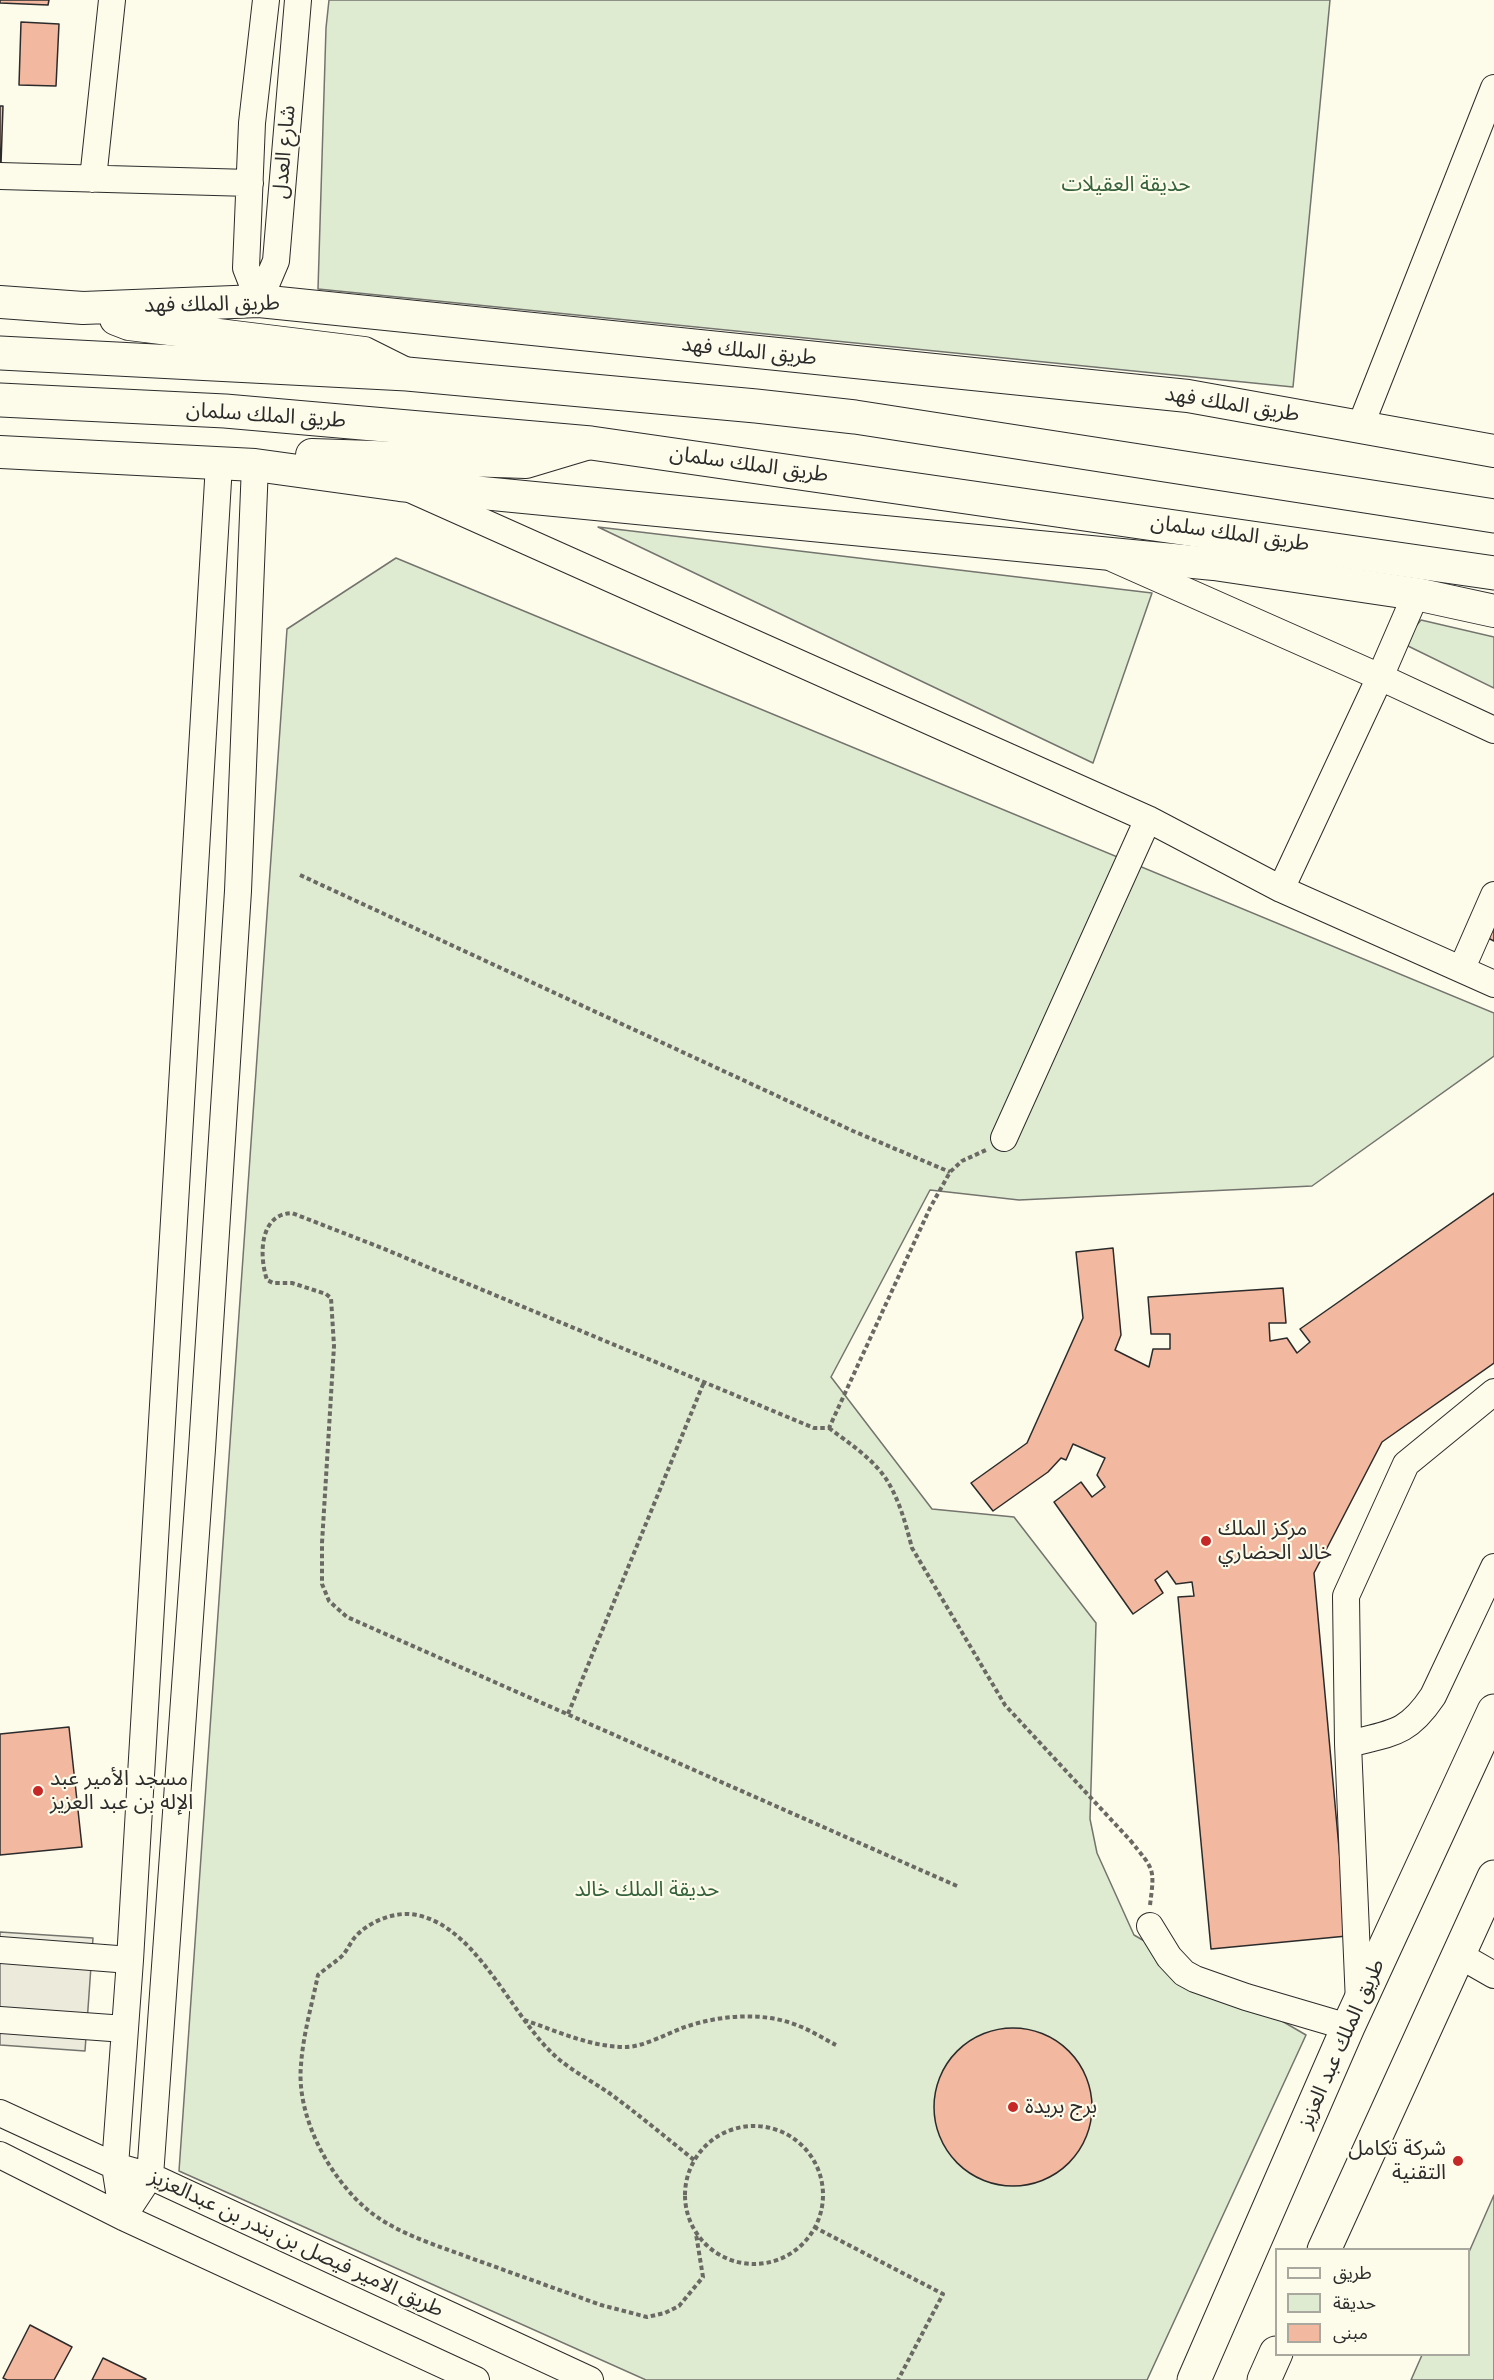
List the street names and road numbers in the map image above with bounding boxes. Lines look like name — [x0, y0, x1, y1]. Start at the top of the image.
street label: شارع العدل — [268, 104, 302, 200]
street label: طريق الملك فهد — [144, 291, 280, 319]
street label: طريق الملك فهد — [680, 332, 818, 372]
street label: طريق الملك فهد — [1163, 382, 1301, 428]
street label: طريق الملك سلمان — [185, 398, 347, 434]
street label: طريق الملك سلمان — [668, 441, 830, 489]
street label: طريق الملك سلمان — [1149, 510, 1311, 558]
street label: طريق الملك عبد العزيز — [1293, 1955, 1391, 2133]
street label: طريق الامير فيصل بن بندر بن عبدالعزيز — [145, 2165, 447, 2323]

